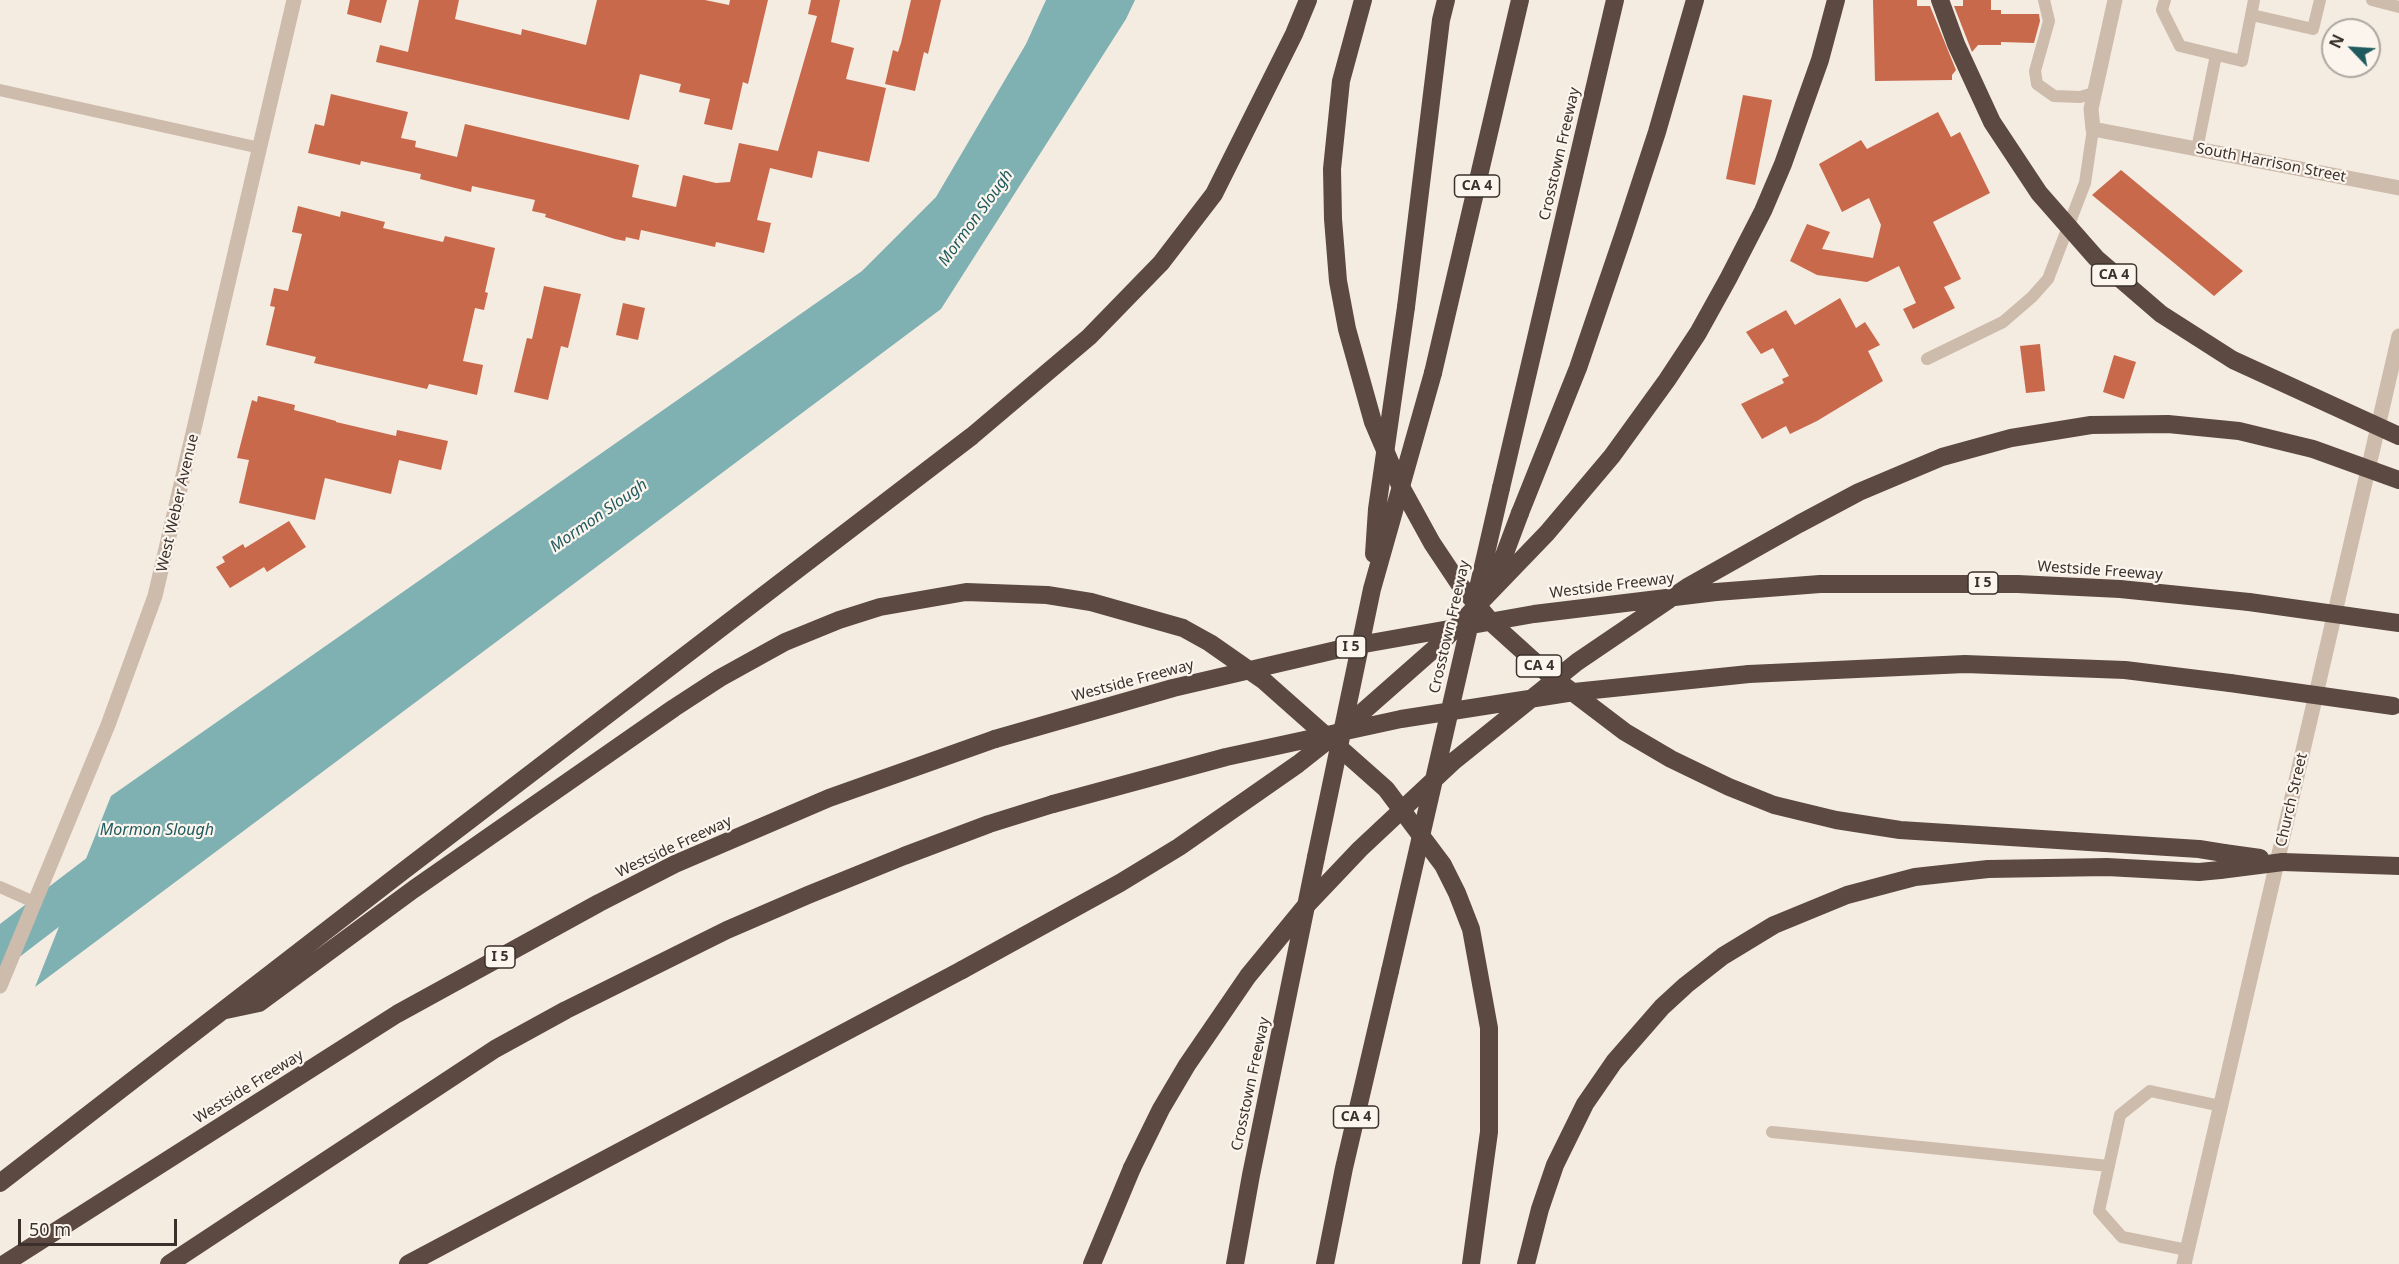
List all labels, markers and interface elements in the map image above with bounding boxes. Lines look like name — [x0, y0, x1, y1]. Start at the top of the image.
north arrow — [2321, 18, 2381, 78]
text: N — [2324, 31, 2349, 52]
street label: Crosstown Freeway — [1536, 86, 1584, 222]
street label: South Harrison Street — [2195, 140, 2347, 186]
water label: Mormon Slough — [935, 166, 1017, 270]
road number: CA 4 — [1454, 175, 1500, 197]
road number: CA 4 — [2092, 264, 2136, 286]
street label: West Weber Avenue — [153, 432, 203, 574]
water label: Mormon Slough — [547, 475, 651, 557]
street label: Westside Freeway — [2037, 558, 2163, 584]
street label: Crosstown Freeway — [1426, 559, 1474, 695]
street label: Westside Freeway — [1549, 569, 1675, 603]
road number: I 5 — [1968, 572, 1998, 594]
road number: I 5 — [1336, 636, 1366, 658]
road number: CA 4 — [1516, 655, 1562, 677]
street label: Westside Freeway — [1070, 656, 1196, 706]
street label: Church Street — [2272, 751, 2312, 849]
street label: Westside Freeway — [613, 812, 735, 882]
water label: Mormon Slough — [100, 820, 214, 840]
road number: I 5 — [485, 946, 515, 968]
street label: Crosstown Freeway — [1228, 1016, 1274, 1152]
street label: Westside Freeway — [191, 1046, 307, 1128]
road number: CA 4 — [1334, 1106, 1378, 1128]
scale bar — [21, 1207, 180, 1245]
text: 50 m — [29, 1217, 71, 1241]

